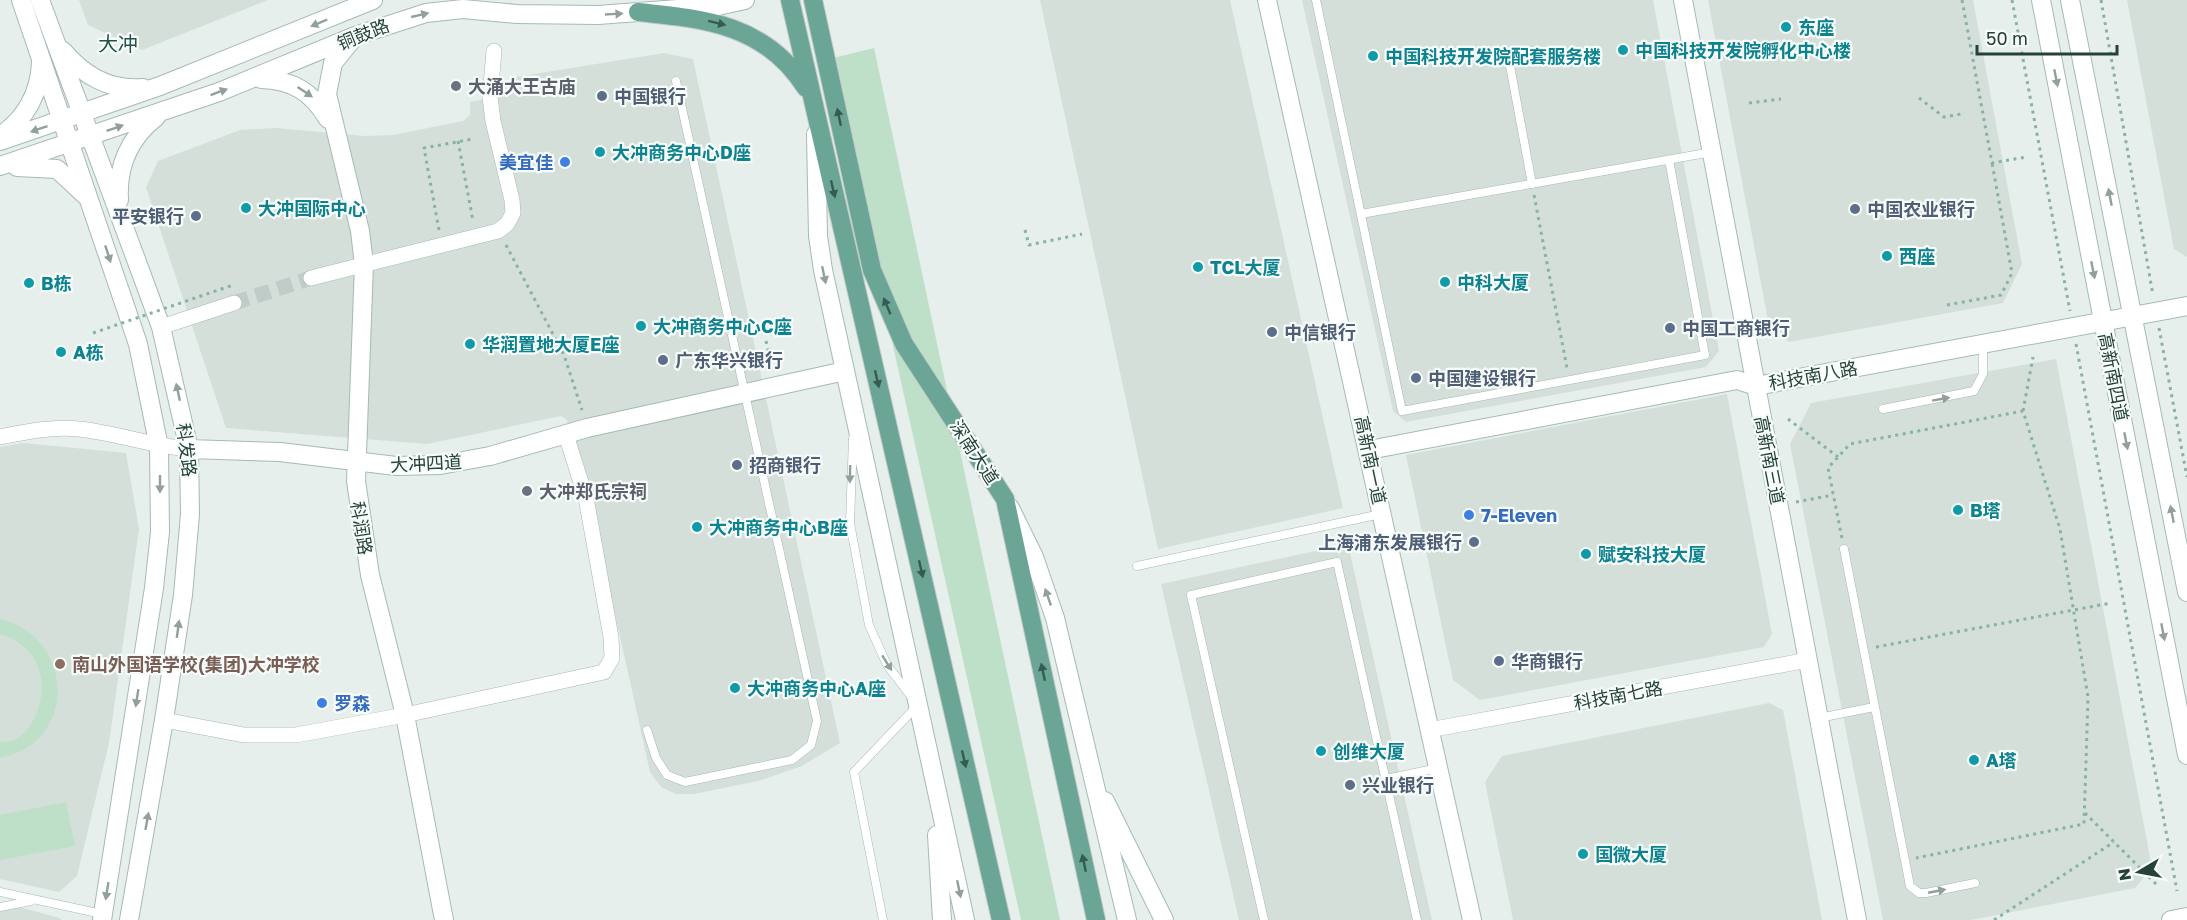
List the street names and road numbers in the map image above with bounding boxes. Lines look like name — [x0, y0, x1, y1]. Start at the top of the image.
street label: 铜鼓路 — [334, 14, 392, 54]
street label: 高新南四道 — [2095, 331, 2133, 423]
street label: 科技南八路 — [1767, 356, 1859, 394]
street label: 高新南一道 — [1351, 414, 1391, 506]
street label: 高新南三道 — [1751, 414, 1789, 506]
street label: 深南大道 — [946, 416, 1004, 488]
street label: 科发路 — [173, 422, 201, 478]
street label: 大冲四道 — [389, 450, 463, 476]
street label: 科润路 — [347, 500, 377, 556]
street label: 科技南七路 — [1572, 676, 1664, 714]

